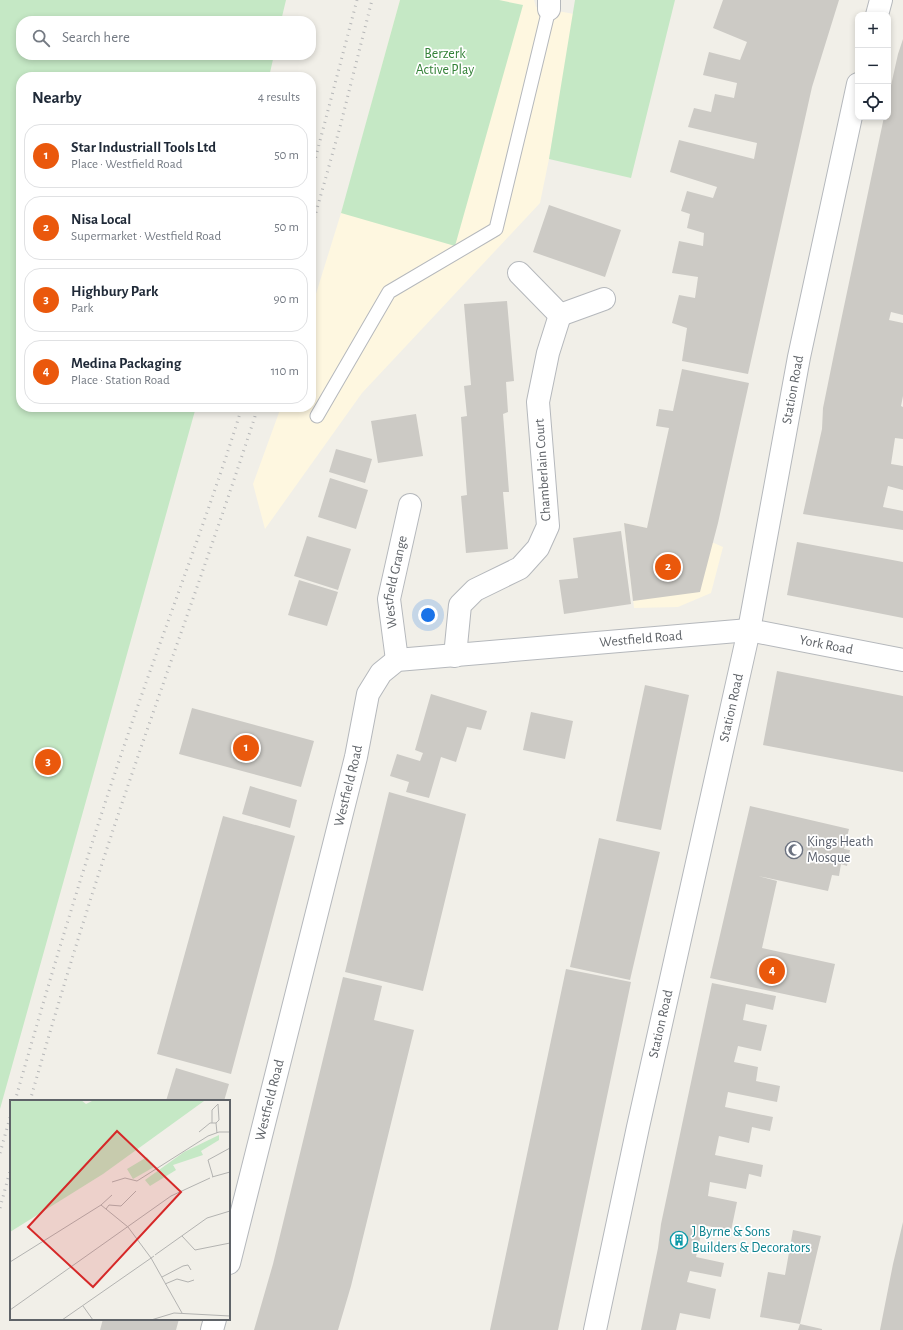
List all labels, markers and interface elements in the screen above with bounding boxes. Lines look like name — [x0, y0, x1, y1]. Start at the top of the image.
map controls — [855, 12, 891, 120]
button: + — [855, 12, 891, 48]
search box — [16, 16, 316, 60]
icon: search — [30, 27, 52, 49]
text: Search here — [62, 30, 130, 45]
park label: Berzerk Active Play — [416, 47, 474, 77]
button: − — [855, 48, 891, 84]
button: locate — [855, 84, 891, 120]
text: Nearby — [32, 89, 82, 106]
text: 4 results — [258, 91, 300, 104]
text: Star Industriall Tools Ltd — [71, 140, 216, 155]
text: 1 — [44, 149, 48, 162]
text: 50 m — [274, 149, 299, 162]
text: Place · Westfield Road — [71, 158, 182, 171]
text: Nisa Local — [71, 212, 131, 227]
text: 2 — [43, 221, 49, 234]
text: 50 m — [274, 221, 299, 234]
text: Supermarket · Westfield Road — [71, 230, 221, 243]
text: Highbury Park — [71, 284, 158, 299]
text: 3 — [43, 293, 49, 306]
text: 90 m — [273, 293, 299, 306]
text: Park — [71, 302, 93, 315]
street label: Station Road — [780, 354, 806, 425]
text: Medina Packaging — [71, 356, 181, 371]
text: 4 — [43, 365, 49, 378]
text: 110 m — [271, 365, 299, 378]
text: Place · Station Road — [71, 374, 170, 387]
street label: Chamberlain Court — [532, 418, 554, 522]
street label: Westfield Grange — [382, 534, 410, 630]
pin: 2 — [655, 552, 681, 582]
your location — [418, 605, 438, 625]
street label: Westfield Road — [599, 629, 683, 650]
street label: York Road — [798, 633, 854, 657]
street label: Station Road — [717, 672, 746, 743]
pin: 1 — [233, 733, 259, 763]
street label: Westfield Road — [332, 744, 365, 828]
pin: 3 — [35, 747, 61, 777]
place label: Kings Heath Mosque — [807, 835, 874, 865]
mosque icon: Kings Heath Mosque — [784, 840, 804, 860]
pin: 4 — [759, 956, 785, 986]
street label: Station Road — [647, 989, 675, 1060]
street label: Westfield Road — [253, 1058, 287, 1142]
inset map — [10, 1100, 230, 1320]
place label: J Byrne & Sons Builders & Decorators — [692, 1225, 810, 1255]
building icon: J Byrne & Sons Builders & Decorators — [669, 1230, 689, 1250]

